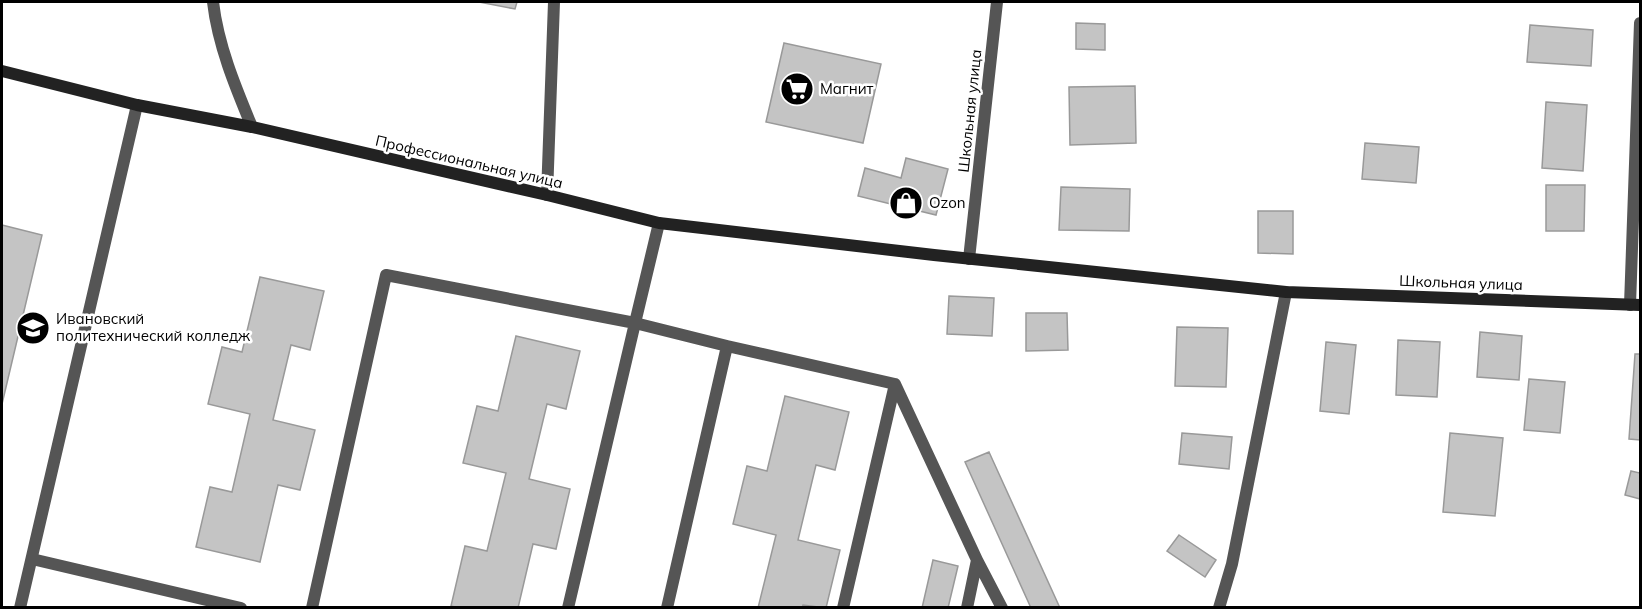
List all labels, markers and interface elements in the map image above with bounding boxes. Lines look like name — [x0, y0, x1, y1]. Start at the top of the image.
street label: Школьная улица — [954, 48, 985, 174]
supermarket icon: Магнит — [779, 71, 815, 107]
place label: Магнит — [820, 79, 874, 98]
street label: Профессиональная улица — [374, 131, 565, 192]
shop icon: Ozon — [888, 185, 924, 221]
place label: Ozon — [929, 193, 966, 212]
street label: Школьная улица — [1399, 271, 1523, 294]
place label: Ивановский политехнический колледж — [56, 309, 251, 345]
school or university icon: Ивановский политехнический колледж — [15, 310, 51, 346]

